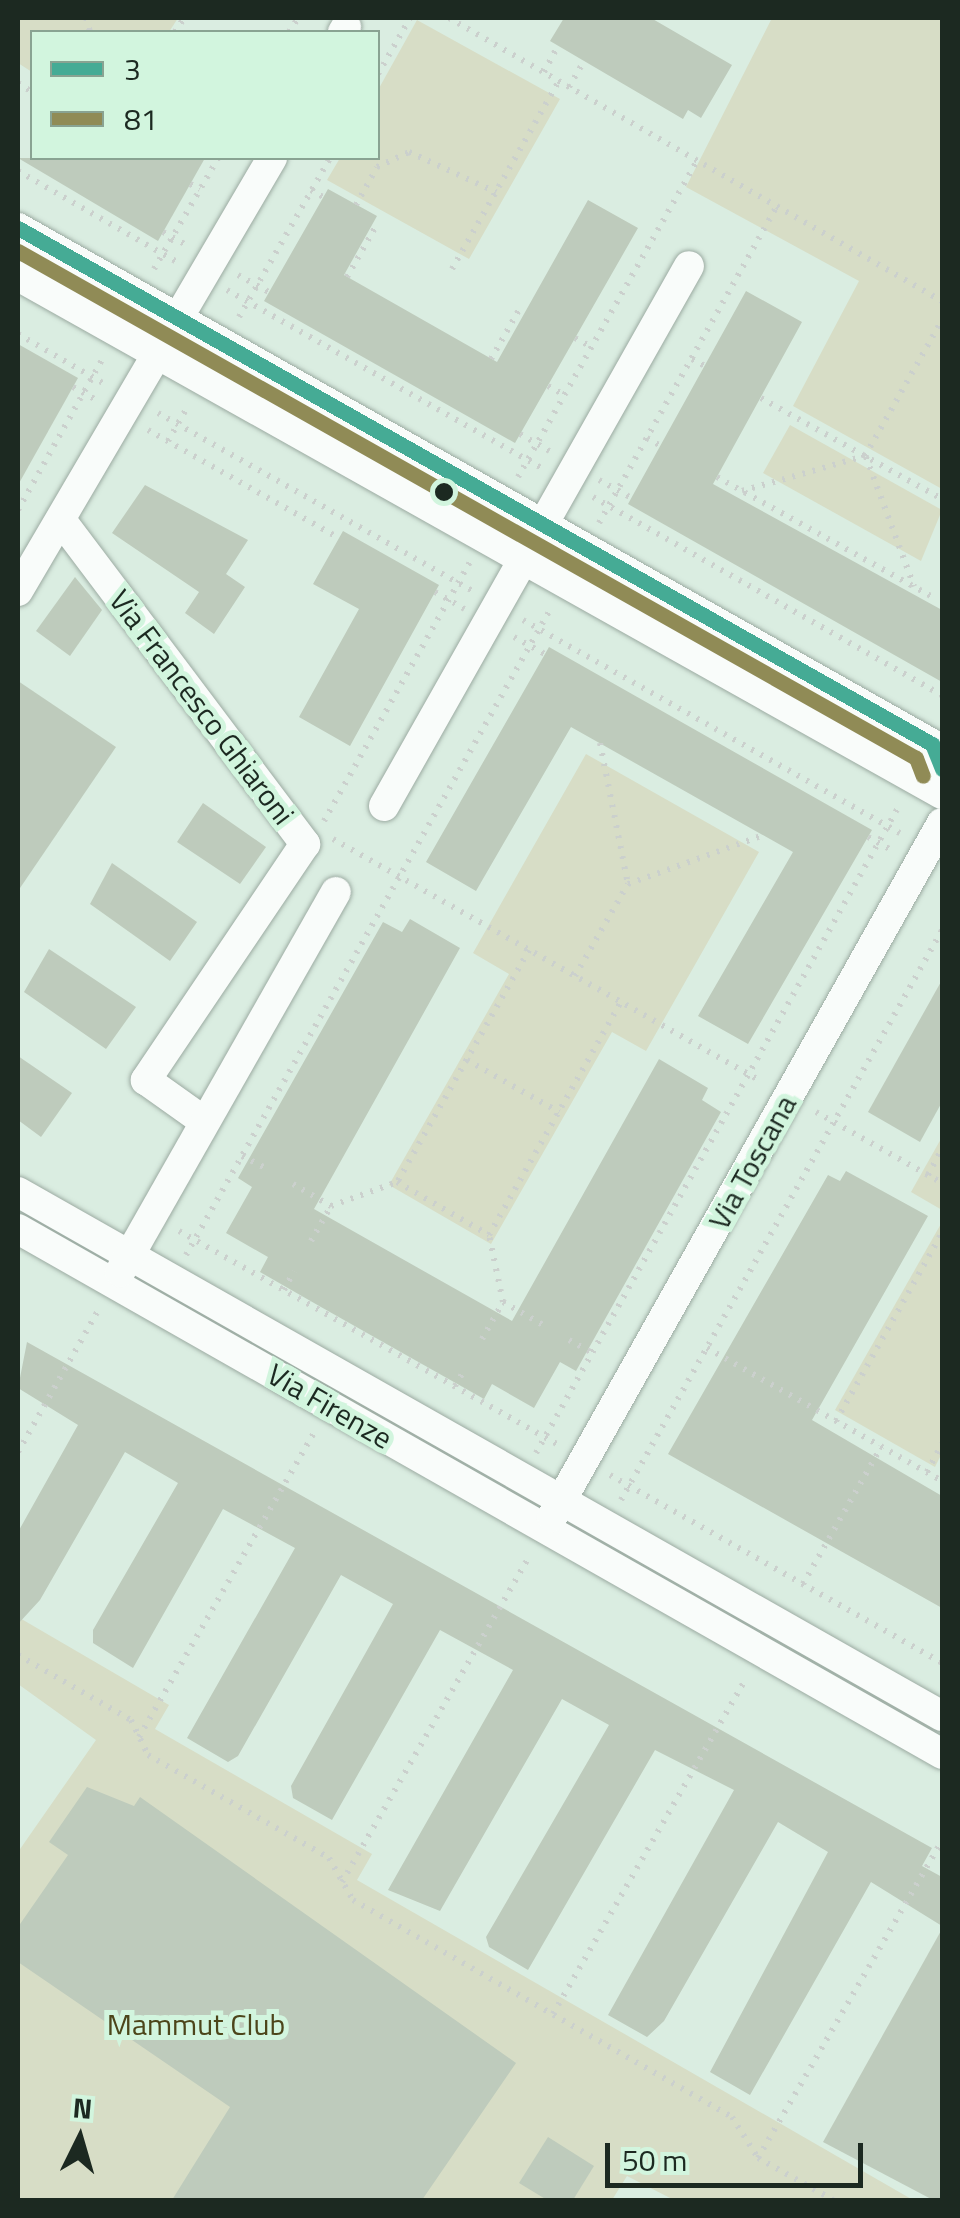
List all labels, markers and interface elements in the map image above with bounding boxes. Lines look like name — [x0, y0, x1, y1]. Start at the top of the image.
legend — [30, 30, 380, 160]
text: 3 — [124, 46, 141, 92]
text: 81 — [124, 96, 158, 142]
unlabelled marker — [434, 482, 454, 502]
street label: Via Francesco Ghiaroni — [102, 583, 302, 831]
street label: Via Toscana — [700, 1089, 804, 1235]
street label: Via Firenze — [261, 1356, 399, 1456]
park label: Mammut Club — [107, 2006, 285, 2042]
text: N — [71, 2085, 94, 2130]
north arrow — [30, 2088, 130, 2188]
scale bar — [610, 2123, 868, 2185]
text: 50 m — [622, 2137, 687, 2183]

